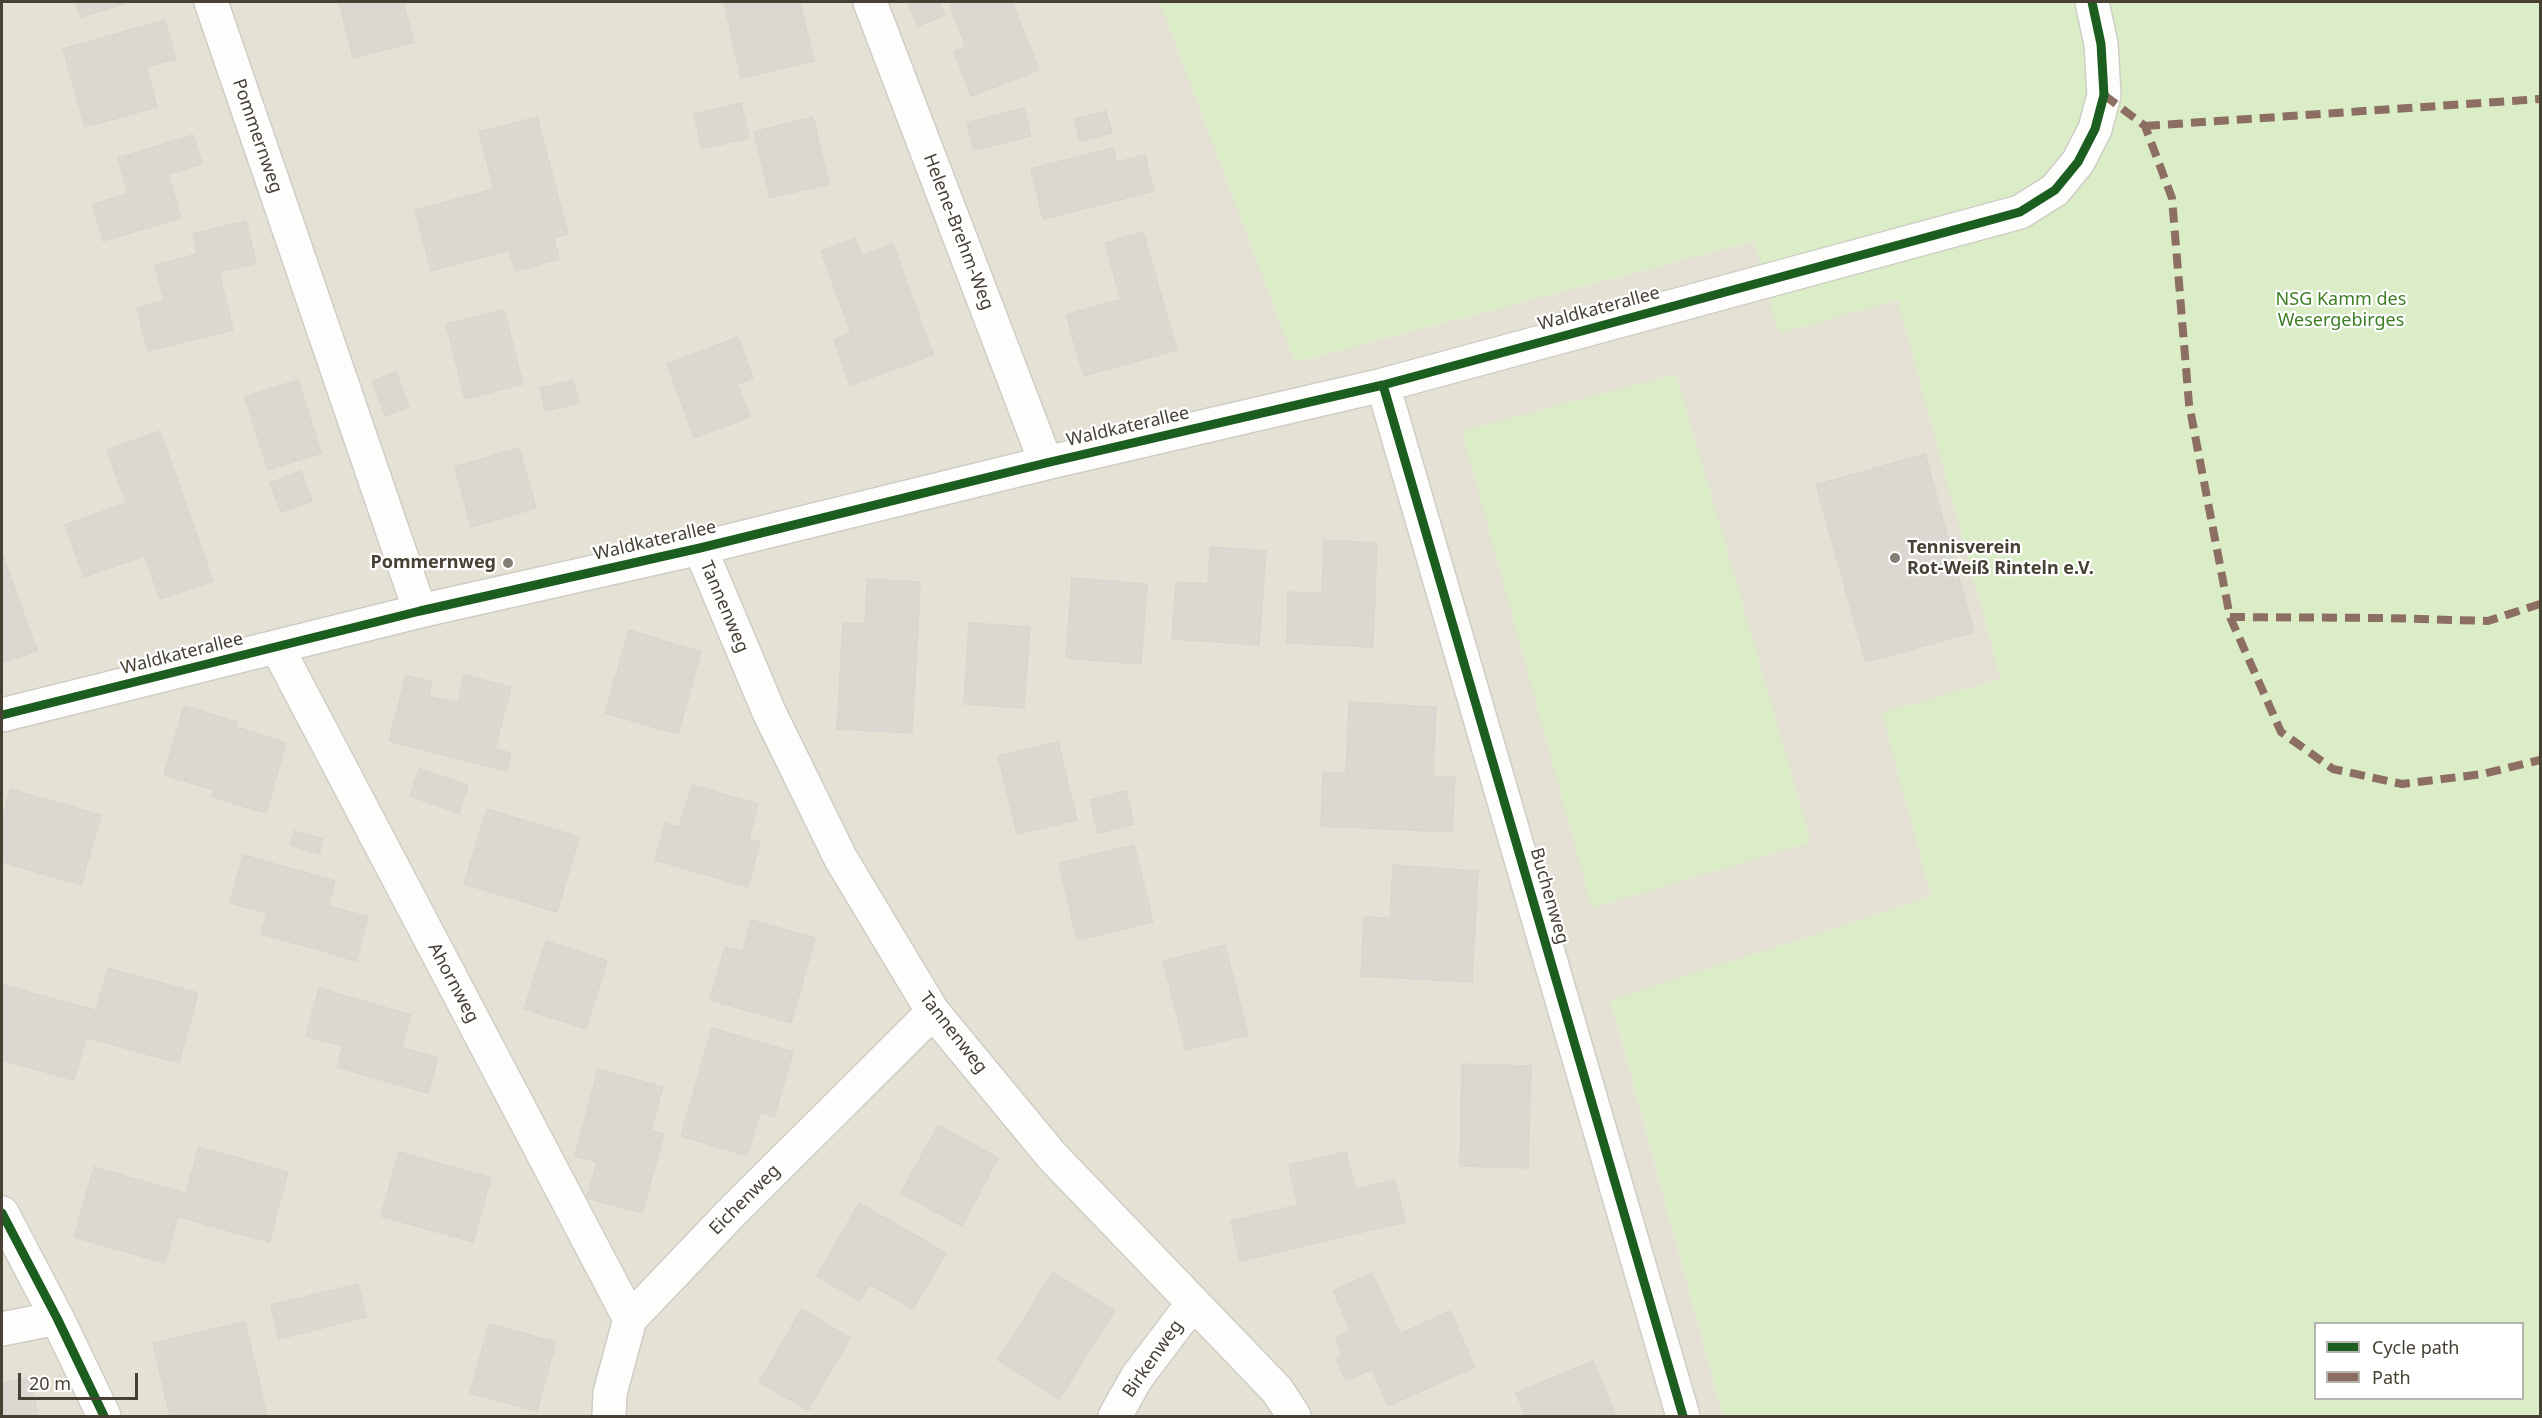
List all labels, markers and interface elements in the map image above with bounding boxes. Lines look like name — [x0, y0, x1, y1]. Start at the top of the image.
street label: Pommernweg — [227, 76, 287, 196]
street label: Helene-Brehm-Weg — [918, 151, 998, 313]
street label: Waldkaterallee — [1536, 282, 1662, 336]
park label: NSG Kamm des Wesergebirges — [2276, 289, 2406, 332]
street label: Waldkaterallee — [1065, 402, 1191, 452]
street label: Waldkaterallee — [592, 516, 718, 566]
place label: Tennisverein Rot-Weiß Rinteln e.V. — [1907, 537, 2094, 580]
marker: Tennisverein Rot-Weiß Rinteln e.V. — [1888, 551, 1902, 565]
place label: Pommernweg — [370, 552, 496, 574]
marker: Pommernweg — [501, 556, 515, 570]
street label: Tannenweg — [695, 558, 753, 656]
street label: Waldkaterallee — [119, 628, 245, 680]
street label: Buchenweg — [1525, 845, 1573, 947]
street label: Ahornweg — [423, 939, 483, 1027]
street label: Tannenweg — [914, 988, 992, 1078]
street label: Eichenweg — [705, 1160, 785, 1240]
street label: Birkenweg — [1118, 1316, 1188, 1402]
legend — [2314, 1322, 2524, 1400]
text: Cycle path — [2372, 1335, 2459, 1359]
scale bar — [21, 1361, 141, 1399]
text: Path — [2372, 1365, 2411, 1389]
text: 20 m — [29, 1371, 71, 1395]

